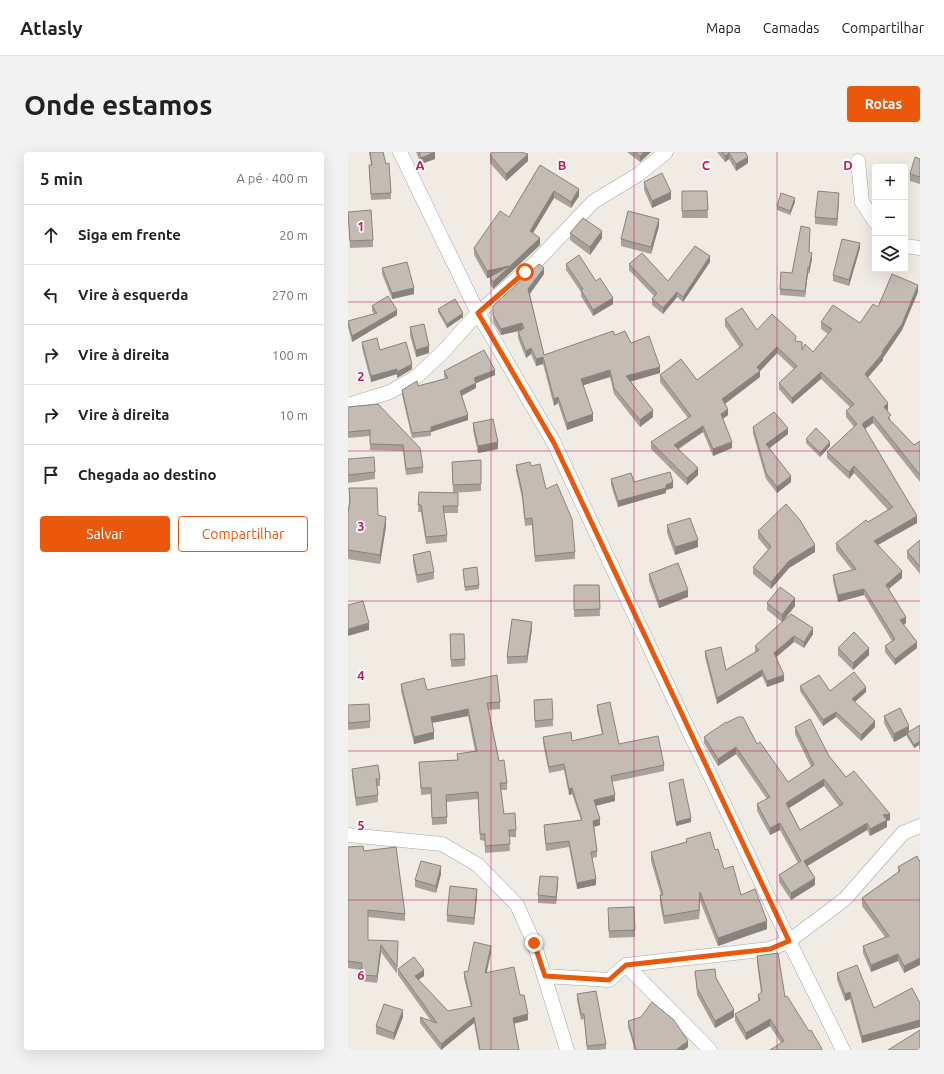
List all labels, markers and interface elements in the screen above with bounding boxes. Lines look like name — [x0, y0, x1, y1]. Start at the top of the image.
text: Atlasly — [20, 17, 83, 39]
text: Mapa — [706, 20, 741, 36]
text: Camadas — [763, 20, 819, 36]
text: Compartilhar — [841, 20, 924, 36]
button: Rotas — [847, 86, 920, 122]
text: Onde estamos — [24, 89, 212, 120]
text: A — [415, 158, 425, 172]
text: B — [558, 158, 567, 172]
text: C — [702, 158, 711, 172]
text: D — [843, 158, 853, 172]
map controls — [872, 164, 908, 272]
button: + — [872, 164, 908, 200]
text: 5 min — [40, 169, 83, 188]
text: A pé · 400 m — [236, 171, 308, 185]
button: − — [872, 200, 908, 236]
text: 1 — [357, 219, 365, 233]
icon: ahead — [40, 224, 62, 246]
text: Siga em frente — [78, 226, 181, 243]
text: 20 m — [279, 228, 308, 242]
button: layers — [872, 236, 908, 272]
route start — [516, 263, 534, 281]
icon: left — [40, 284, 62, 306]
text: Vire à esquerda — [78, 286, 188, 303]
text: 270 m — [272, 288, 308, 302]
icon: right — [40, 344, 62, 366]
text: Vire à direita — [78, 346, 170, 363]
text: 100 m — [272, 348, 308, 362]
text: 2 — [357, 369, 365, 383]
icon: right — [40, 404, 62, 426]
text: Vire à direita — [78, 406, 170, 423]
text: 10 m — [279, 408, 308, 422]
icon: arrive — [40, 464, 62, 486]
text: Chegada ao destino — [78, 466, 217, 483]
button: Salvar — [40, 516, 170, 552]
button: Compartilhar — [178, 516, 308, 552]
text: 3 — [357, 519, 365, 533]
text: 4 — [357, 668, 365, 682]
text: 5 — [357, 818, 365, 832]
route end — [525, 934, 543, 952]
text: 6 — [357, 968, 365, 982]

